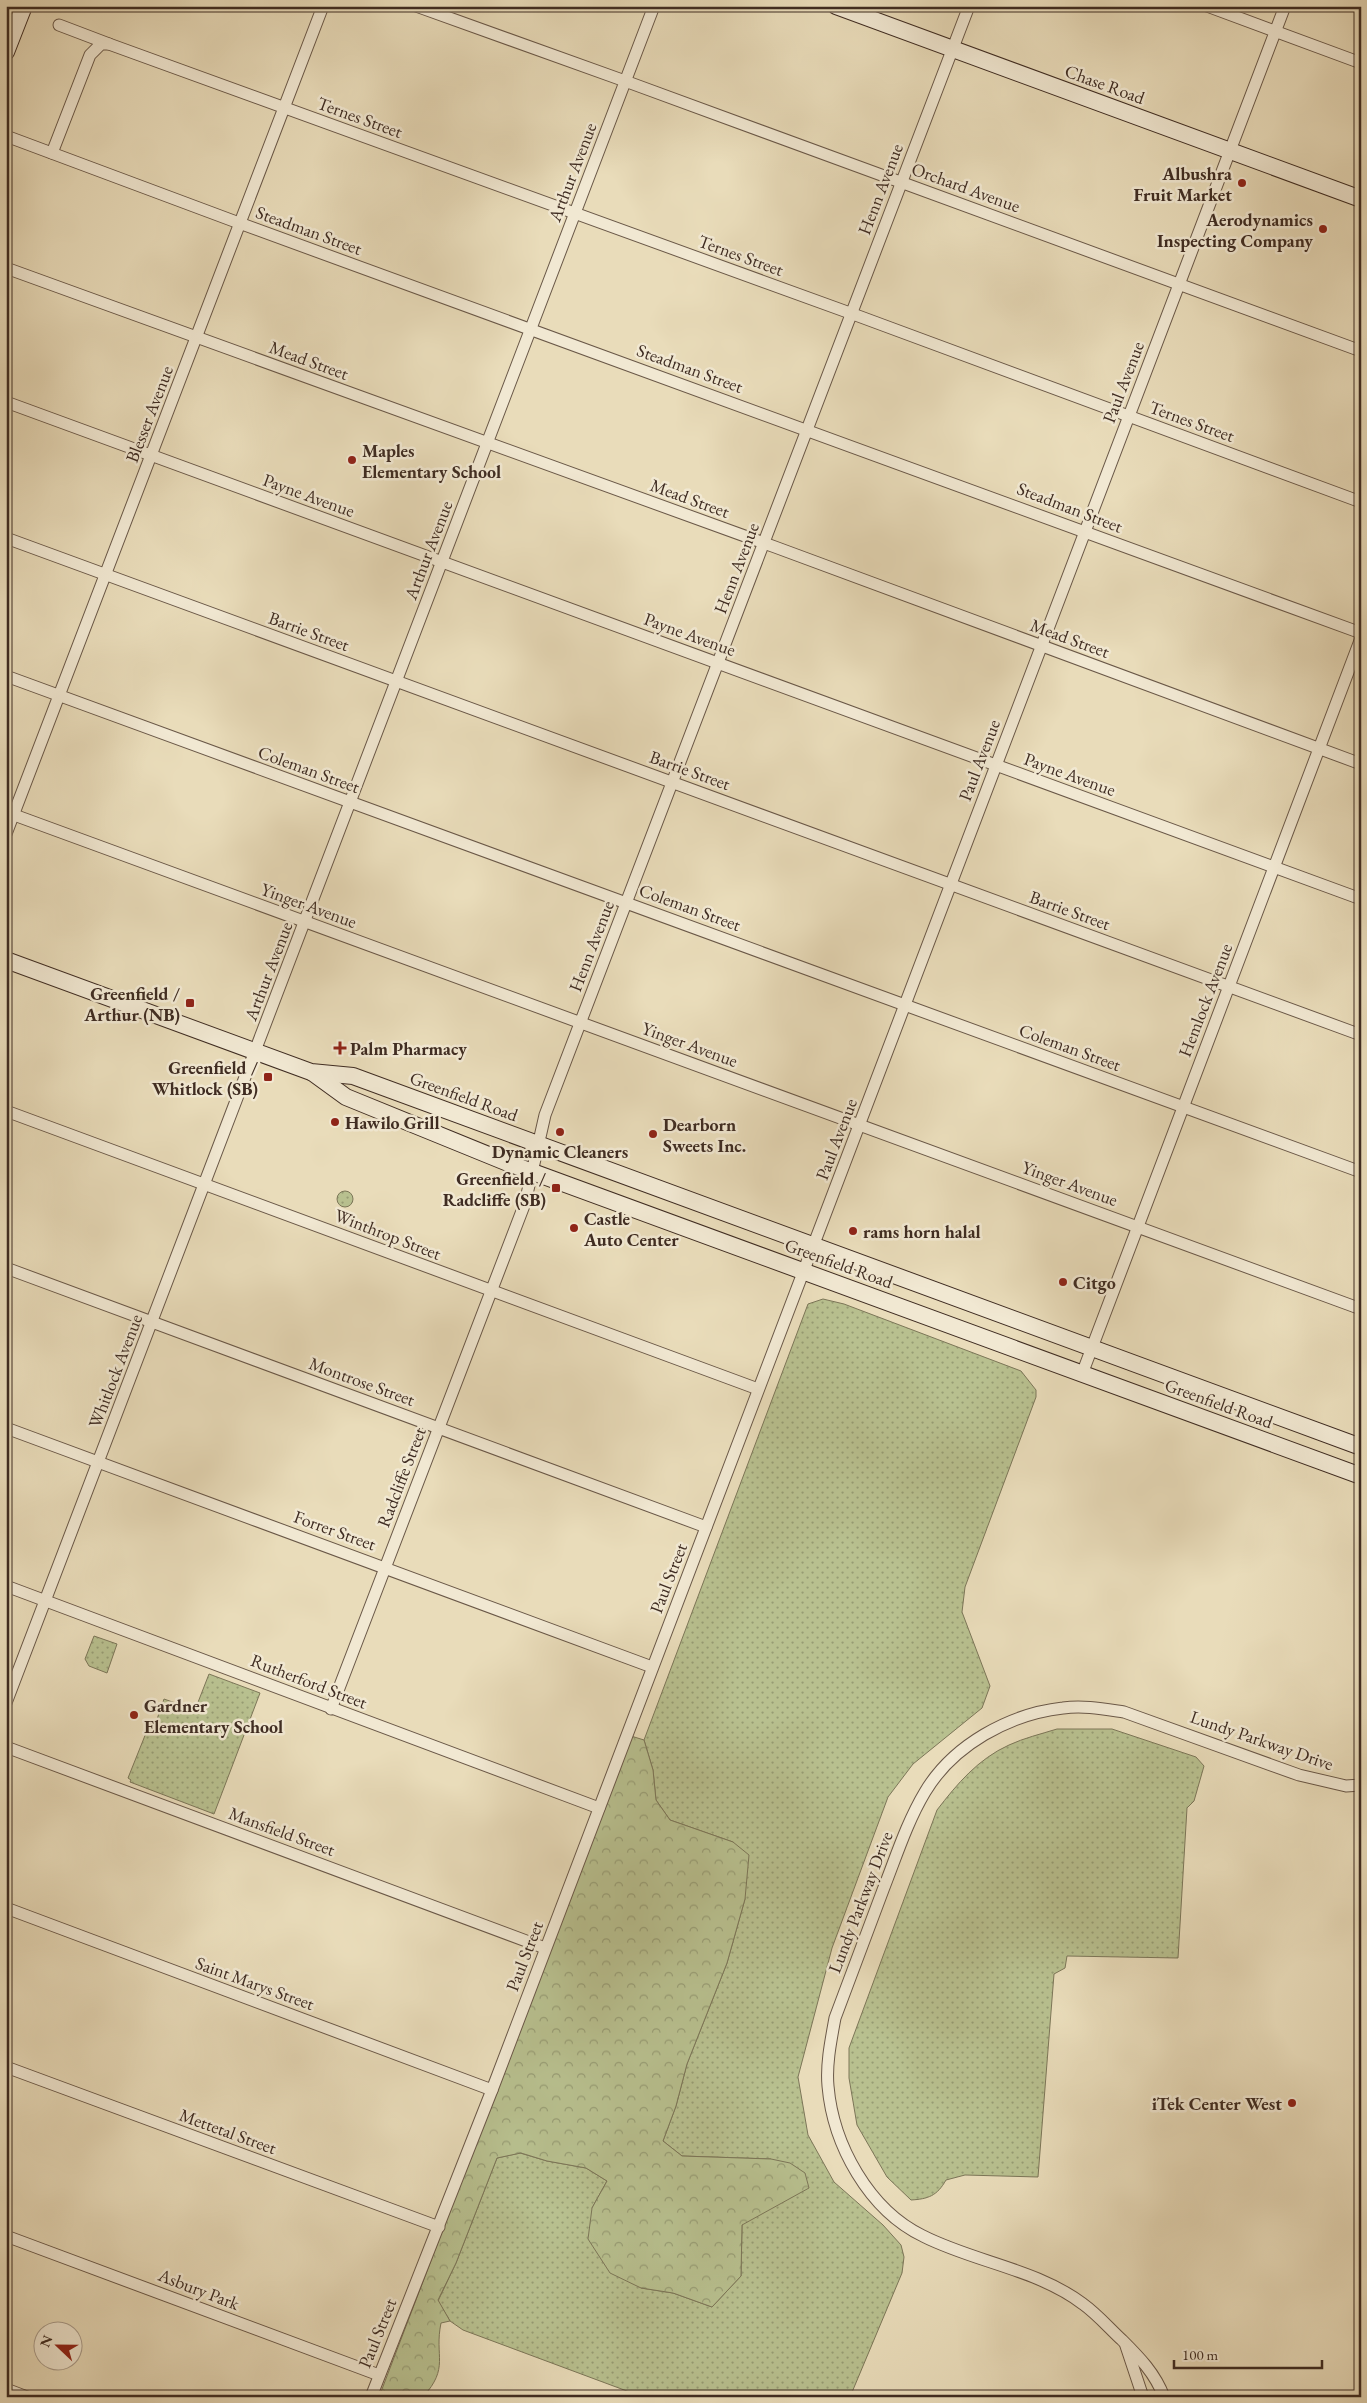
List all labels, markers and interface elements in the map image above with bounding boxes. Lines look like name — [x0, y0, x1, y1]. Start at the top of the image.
street label: Chase Road — [1062, 59, 1149, 109]
street label: Ternes Street — [314, 91, 406, 143]
street label: Arthur Avenue — [542, 119, 601, 226]
street label: Henn Avenue — [852, 140, 908, 238]
street label: Orchard Avenue — [909, 157, 1023, 217]
place label: Albushra Fruit Market — [1134, 162, 1232, 206]
marker: Albushra Fruit Market — [1236, 177, 1248, 189]
street label: Steadman Street — [253, 200, 365, 260]
place label: Aerodynamics Inspecting Company — [1157, 208, 1313, 252]
marker: Aerodynamics Inspecting Company — [1317, 223, 1329, 235]
street label: Ternes Street — [695, 229, 787, 281]
street label: Mead Street — [266, 335, 352, 385]
street label: Steadman Street — [634, 338, 746, 398]
street label: Paul Avenue — [1097, 338, 1149, 426]
street label: Blesser Avenue — [120, 362, 178, 466]
street label: Ternes Street — [1146, 395, 1238, 447]
place label: Maples Elementary School — [362, 439, 501, 483]
marker: Maples Elementary School — [346, 454, 358, 466]
street label: Payne Avenue — [260, 468, 358, 522]
street label: Mead Street — [647, 473, 733, 523]
street label: Steadman Street — [1014, 476, 1126, 538]
street label: Arthur Avenue — [398, 497, 457, 604]
street label: Henn Avenue — [708, 519, 764, 617]
street label: Barrie Street — [265, 606, 353, 656]
street label: Payne Avenue — [641, 607, 739, 661]
street label: Mead Street — [1027, 613, 1113, 663]
street label: Paul Avenue — [953, 716, 1005, 804]
street label: Coleman Street — [255, 740, 363, 798]
street label: Barrie Street — [646, 745, 734, 795]
street label: Payne Avenue — [1021, 747, 1119, 801]
street label: Yinger Avenue — [258, 877, 360, 933]
street label: Coleman Street — [636, 878, 744, 936]
street label: Barrie Street — [1026, 885, 1114, 935]
street label: Henn Avenue — [563, 897, 619, 995]
street label: Arthur Avenue — [238, 918, 297, 1025]
street label: Hemlock Avenue — [1173, 940, 1237, 1060]
place label: Greenfield / Arthur (NB) — [83, 982, 181, 1026]
marker: Greenfield / Arthur (NB) — [184, 997, 196, 1009]
street label: Yinger Avenue — [639, 1016, 741, 1072]
street label: Coleman Street — [1016, 1018, 1124, 1076]
place label: Palm Pharmacy — [350, 1037, 467, 1060]
marker: Palm Pharmacy — [334, 1042, 346, 1054]
place label: Greenfield / Whitlock (SB) — [152, 1056, 259, 1100]
street label: Greenfield Road — [407, 1066, 522, 1127]
marker: Greenfield / Whitlock (SB) — [262, 1071, 274, 1083]
street label: Paul Avenue — [810, 1095, 862, 1183]
place label: Hawilo Grill — [345, 1111, 440, 1134]
place label: Dearborn Sweets Inc. — [663, 1113, 746, 1157]
marker: Hawilo Grill — [329, 1116, 341, 1128]
marker: Dynamic Cleaners — [554, 1126, 566, 1138]
marker: Dearborn Sweets Inc. — [647, 1128, 659, 1140]
place label: Dynamic Cleaners — [492, 1140, 628, 1163]
street label: Yinger Avenue — [1019, 1155, 1121, 1211]
place label: Greenfield / Radcliffe (SB) — [443, 1167, 547, 1211]
marker: Greenfield / Radcliffe (SB) — [550, 1182, 562, 1194]
street label: Winthrop Street — [331, 1203, 445, 1265]
place label: Castle Auto Center — [583, 1207, 679, 1251]
place label: rams horn halal — [863, 1220, 981, 1243]
marker: Castle Auto Center — [568, 1222, 580, 1234]
marker: rams horn halal — [847, 1225, 859, 1237]
street label: Greenfield Road — [782, 1233, 897, 1294]
place label: Citgo — [1073, 1271, 1116, 1294]
marker: Citgo — [1057, 1276, 1069, 1288]
street label: Whitlock Avenue — [83, 1311, 147, 1431]
street label: Montrose Street — [306, 1351, 418, 1411]
street label: Greenfield Road — [1162, 1373, 1277, 1434]
street label: Radcliffe Street — [371, 1423, 431, 1530]
street label: Forrer Street — [291, 1505, 380, 1556]
street label: Paul Street — [644, 1539, 692, 1616]
street label: Rutherford Street — [248, 1648, 371, 1714]
place label: Gardner Elementary School — [144, 1694, 283, 1738]
street label: Lundy Parkway Drive — [1187, 1705, 1337, 1775]
marker: Gardner Elementary School — [128, 1709, 140, 1721]
street label: Mansfield Street — [226, 1801, 339, 1861]
street label: Lundy Parkway Drive — [822, 1828, 898, 1976]
street label: Paul Street — [500, 1917, 548, 1994]
street label: Saint Marys Street — [193, 1951, 318, 2015]
place label: iTek Center West — [1152, 2092, 1282, 2115]
marker: iTek Center West — [1286, 2097, 1298, 2109]
street label: Mettetal Street — [176, 2103, 280, 2159]
street label: Asbury Park — [154, 2263, 243, 2315]
street label: Paul Street — [353, 2294, 401, 2371]
north arrow — [32, 2320, 82, 2370]
text: N — [35, 2332, 57, 2350]
scale bar — [1174, 2338, 1322, 2370]
text: 100 m — [1182, 2345, 1219, 2364]

